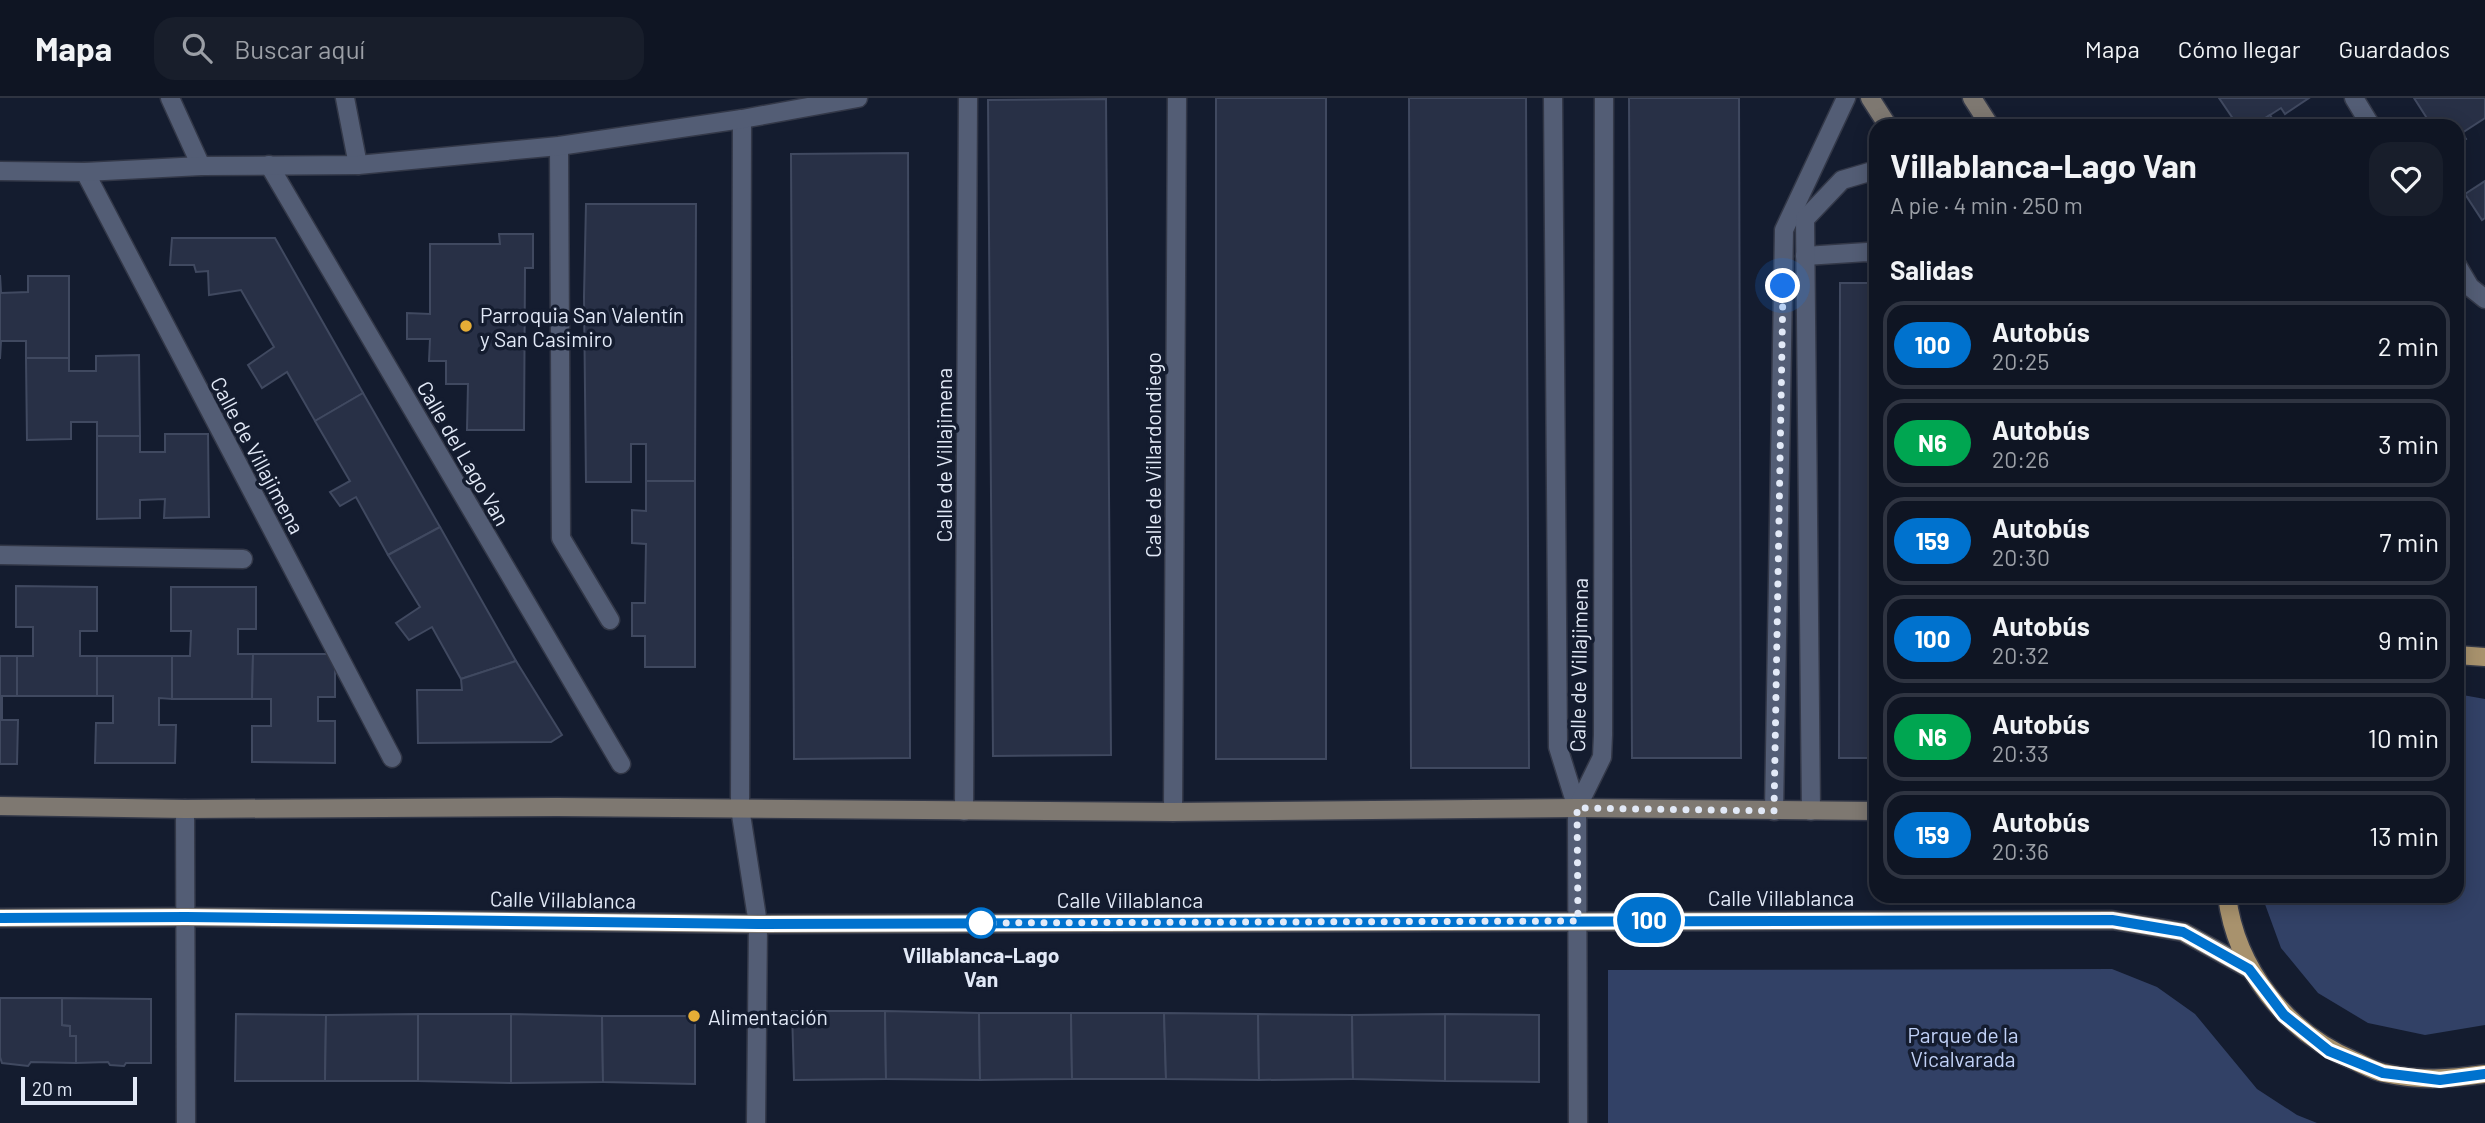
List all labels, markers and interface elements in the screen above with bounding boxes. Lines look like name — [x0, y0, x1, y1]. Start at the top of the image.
search box — [154, 17, 644, 80]
text: Mapa — [35, 28, 112, 68]
icon: search — [178, 29, 216, 67]
text: Buscar aquí — [234, 33, 365, 64]
text: Mapa — [2085, 34, 2140, 63]
text: Cómo llegar — [2178, 34, 2300, 63]
text: Guardados — [2338, 34, 2450, 63]
button: heart — [2369, 142, 2443, 216]
text: Villablanca-Lago Van — [1890, 145, 2197, 185]
text: A pie · 4 min · 250 m — [1890, 191, 2083, 219]
text: Salidas — [1890, 254, 1974, 285]
your location — [1765, 268, 1800, 303]
place label: Parroquia San Valentín y San Casimiro — [480, 302, 684, 351]
text: Autobús — [1992, 316, 2090, 347]
marker: Parroquia San Valentín y San Casimiro — [458, 318, 474, 334]
text: 100 — [1915, 330, 1950, 359]
text: 2 min — [2378, 330, 2439, 361]
text: 20:25 — [1992, 347, 2049, 375]
street label: Calle de Villardondiego — [1140, 352, 1165, 558]
street label: Calle de Villajimena — [931, 368, 956, 542]
street label: Calle de Villajimena — [206, 372, 310, 538]
street label: Calle del Lago Van — [412, 376, 516, 530]
text: Autobús — [1992, 414, 2090, 445]
text: N6 — [1918, 428, 1947, 457]
text: 3 min — [2378, 428, 2439, 459]
text: 20:26 — [1992, 445, 2049, 473]
text: Autobús — [1992, 512, 2090, 543]
text: 159 — [1915, 526, 1950, 555]
text: 7 min — [2379, 526, 2439, 557]
text: 20:30 — [1992, 543, 2050, 571]
street label: Calle de Villajimena — [1564, 578, 1592, 752]
text: Autobús — [1992, 610, 2090, 641]
text: 100 — [1915, 624, 1950, 653]
text: 9 min — [2378, 624, 2439, 655]
text: 20:32 — [1992, 641, 2049, 669]
text: Autobús — [1992, 708, 2090, 739]
text: N6 — [1918, 722, 1947, 751]
text: 10 min — [2368, 722, 2439, 753]
text: 20:33 — [1992, 739, 2049, 767]
text: Autobús — [1992, 806, 2090, 837]
text: 159 — [1915, 820, 1950, 849]
text: 13 min — [2369, 820, 2439, 851]
text: 20:36 — [1992, 837, 2049, 865]
street label: Calle Villablanca — [490, 885, 636, 913]
street label: Calle Villablanca — [1708, 885, 1854, 910]
street label: Calle Villablanca — [1057, 887, 1203, 912]
line badge: 100 — [1609, 897, 1689, 943]
text: 100 — [1631, 905, 1667, 934]
marker: Villablanca-Lago Van — [966, 908, 996, 938]
place label: Villablanca-Lago Van — [903, 942, 1059, 991]
place label: Alimentación — [708, 1004, 828, 1029]
marker: Alimentación — [686, 1008, 702, 1024]
park label: Parque de la Vicalvarada — [1907, 1022, 2019, 1071]
scale bar — [21, 1074, 136, 1106]
text: 20 m — [32, 1077, 72, 1100]

